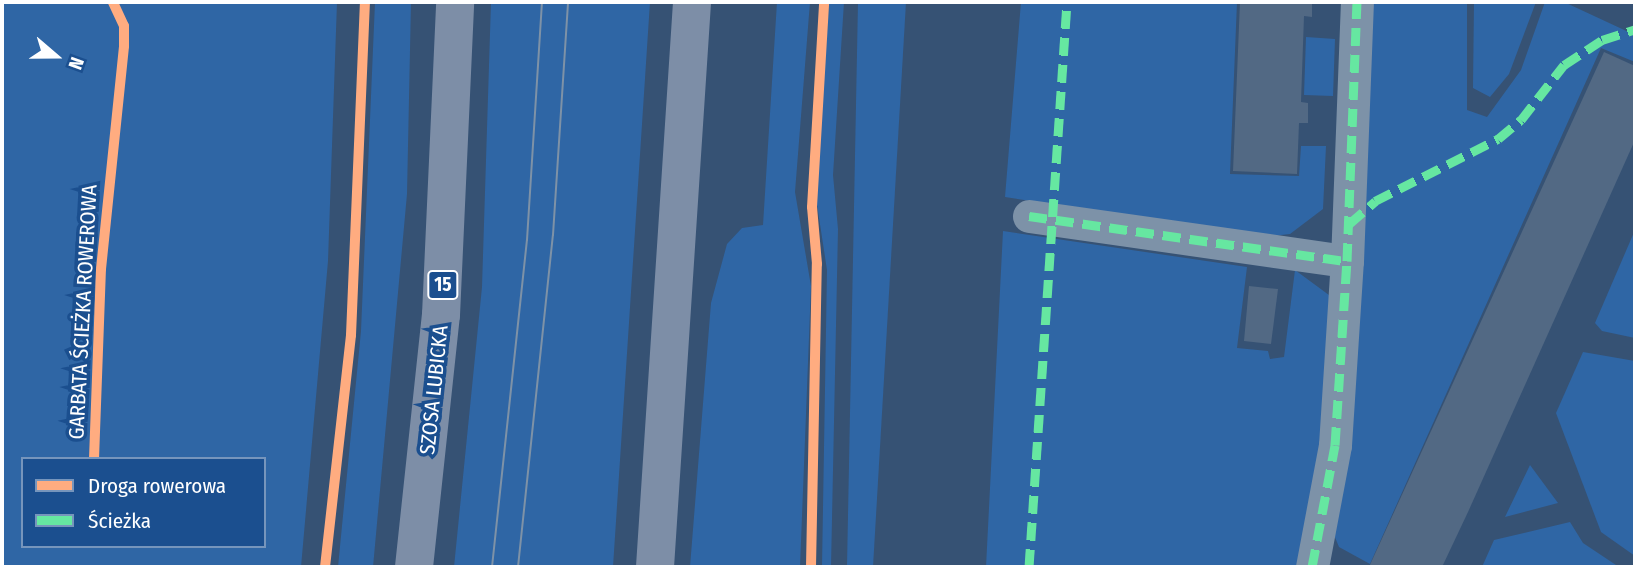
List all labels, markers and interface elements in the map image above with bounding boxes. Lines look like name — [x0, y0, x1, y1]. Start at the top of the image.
north arrow — [21, 21, 91, 91]
text: N — [63, 54, 89, 73]
street label: GARBATA ŚCIEŻKA ROWEROWA — [64, 184, 102, 440]
road number: 15 — [427, 270, 459, 300]
street label: SZOSA LUBICKA — [415, 324, 453, 456]
legend — [21, 457, 266, 548]
text: Droga rowerowa — [88, 473, 226, 499]
text: Ścieżka — [88, 508, 151, 534]

